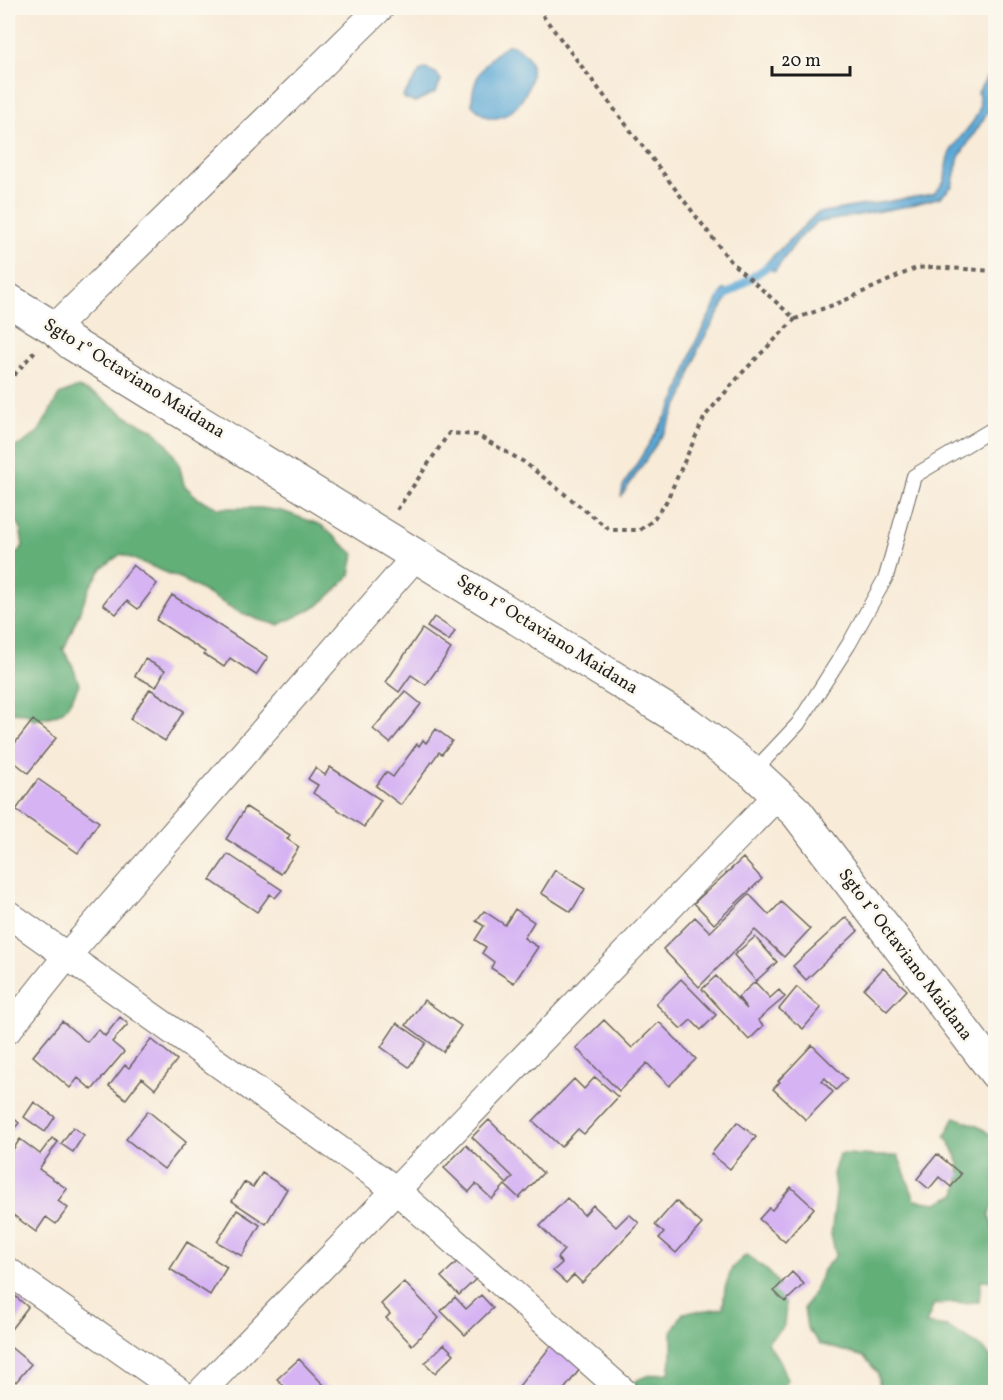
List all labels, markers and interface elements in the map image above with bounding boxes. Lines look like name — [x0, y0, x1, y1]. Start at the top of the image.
scale bar — [772, 39, 850, 77]
text: 20 m — [781, 49, 821, 74]
street label: Sgto 1° Octaviano Maidana — [38, 313, 230, 445]
street label: Sgto 1° Octaviano Maidana — [451, 569, 643, 701]
street label: Sgto 1° Octaviano Maidana — [832, 864, 978, 1046]

